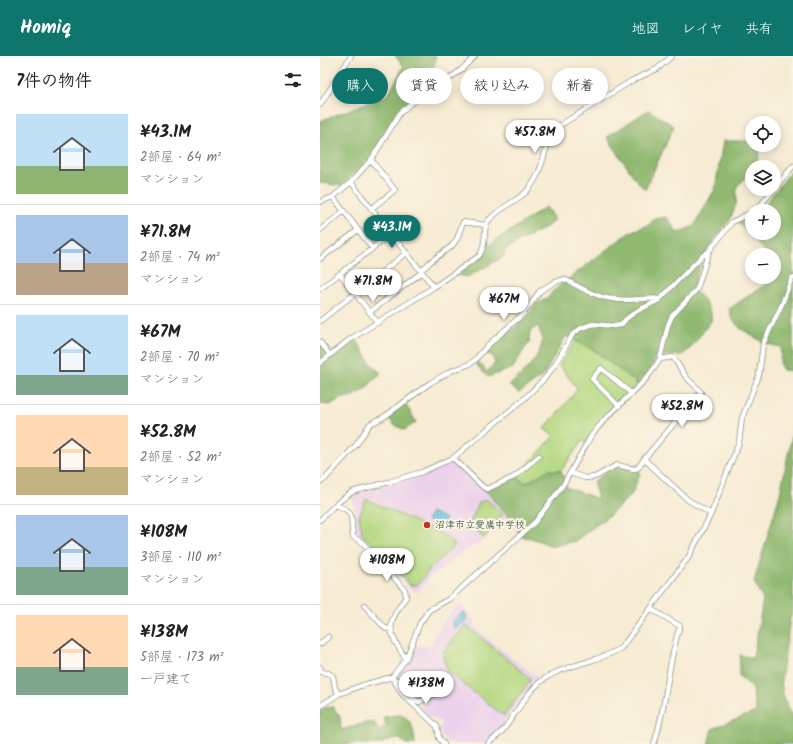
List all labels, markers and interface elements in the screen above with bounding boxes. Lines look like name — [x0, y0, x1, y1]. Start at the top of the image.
text: Homiq — [20, 13, 71, 43]
text: 地図 — [632, 18, 660, 40]
text: レイヤ — [682, 18, 723, 40]
text: 共有 — [745, 18, 773, 40]
text: 7件の物件 — [16, 68, 92, 95]
chip: 購入 — [332, 68, 388, 104]
chip: 賃貸 — [396, 68, 452, 104]
chip: 絞り込み — [460, 68, 544, 104]
chip: 新着 — [552, 68, 608, 104]
icon: filters — [282, 69, 304, 91]
map controls — [745, 116, 781, 284]
button: locate — [745, 116, 781, 152]
text: ¥43.1M — [140, 119, 191, 146]
pin: ¥57.8M — [502, 120, 568, 154]
text: ¥57.8M — [514, 122, 556, 143]
icon: home — [48, 130, 96, 178]
text: 2部屋 · 64 m² — [140, 147, 221, 168]
button: layers — [745, 160, 781, 196]
text: マンション — [140, 169, 204, 190]
button: + — [745, 204, 781, 240]
pin: ¥43.1M — [359, 215, 425, 249]
text: ¥43.1M — [372, 217, 412, 238]
text: ¥71.8M — [140, 219, 191, 246]
icon: home — [48, 231, 96, 279]
text: 2部屋 · 74 m² — [140, 247, 220, 268]
button: − — [745, 248, 781, 284]
text: マンション — [140, 269, 204, 290]
pin: ¥71.8M — [340, 269, 406, 303]
text: ¥71.8M — [354, 271, 392, 292]
pin: ¥67M — [480, 287, 528, 321]
text: ¥67M — [488, 289, 520, 310]
text: ¥67M — [140, 319, 181, 346]
icon: home — [48, 331, 96, 379]
text: 2部屋 · 70 m² — [140, 347, 219, 368]
text: マンション — [140, 369, 204, 390]
pin: ¥52.8M — [649, 394, 715, 428]
text: ¥52.8M — [661, 396, 703, 417]
text: ¥52.8M — [140, 419, 196, 446]
icon: home — [48, 431, 96, 479]
text: 2部屋 · 52 m² — [140, 447, 221, 468]
text: マンション — [140, 469, 204, 490]
place label: 沼津市立愛鷹中学校 — [435, 517, 525, 533]
text: ¥108M — [140, 519, 187, 546]
marker: 沼津市立愛鷹中学校 — [422, 520, 432, 530]
icon: home — [48, 531, 96, 579]
text: 3部屋 · 110 m² — [140, 547, 221, 568]
pin: ¥108M — [359, 548, 415, 582]
text: ¥108M — [369, 550, 405, 571]
text: マンション — [140, 569, 204, 590]
text: ¥138M — [140, 619, 188, 646]
icon: home — [48, 631, 96, 679]
text: 5部屋 · 173 m² — [140, 647, 224, 668]
text: 一戸建て — [140, 669, 192, 690]
pin: ¥138M — [398, 671, 454, 705]
text: ¥138M — [408, 673, 444, 694]

